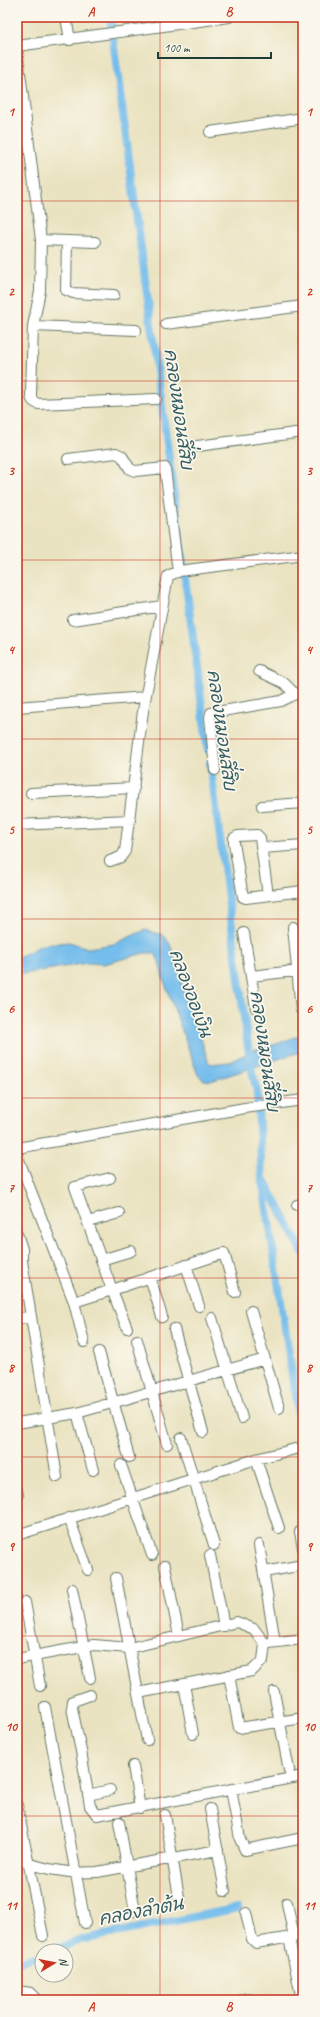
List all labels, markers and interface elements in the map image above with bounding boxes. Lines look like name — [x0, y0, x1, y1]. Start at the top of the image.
text: A — [88, 4, 96, 20]
text: B — [226, 4, 234, 20]
scale bar — [158, 34, 271, 60]
text: 100 m — [164, 40, 191, 56]
text: 1 — [8, 104, 16, 120]
text: 1 — [306, 104, 314, 120]
text: 2 — [8, 284, 15, 300]
text: 2 — [306, 284, 313, 300]
water label: คลองหมอนสี่สิบ — [160, 346, 205, 473]
text: 3 — [8, 463, 15, 479]
text: 3 — [306, 463, 313, 479]
text: 4 — [8, 642, 16, 658]
text: 4 — [306, 642, 314, 658]
water label: คลองหมอนสี่สิบ — [203, 667, 248, 794]
text: 5 — [8, 822, 15, 838]
text: 5 — [306, 822, 313, 838]
water label: คลองออเงิน — [165, 946, 217, 1041]
water label: คลองหมอนสี่สิบ — [246, 988, 291, 1115]
text: 6 — [8, 1001, 15, 1017]
text: 6 — [306, 1001, 313, 1017]
text: 7 — [8, 1180, 15, 1196]
text: 7 — [306, 1180, 313, 1196]
text: 8 — [8, 1360, 16, 1376]
text: 8 — [306, 1360, 314, 1376]
text: 9 — [8, 1539, 15, 1555]
text: 9 — [306, 1539, 313, 1555]
text: 10 — [5, 1719, 18, 1735]
text: 10 — [303, 1719, 316, 1735]
water label: คลองลำต้น — [96, 1891, 186, 1930]
text: 11 — [5, 1898, 19, 1914]
text: 11 — [303, 1898, 317, 1914]
north arrow — [34, 1943, 74, 1983]
text: N — [56, 1957, 72, 1968]
text: A — [88, 1999, 96, 2015]
text: B — [226, 1999, 234, 2015]

